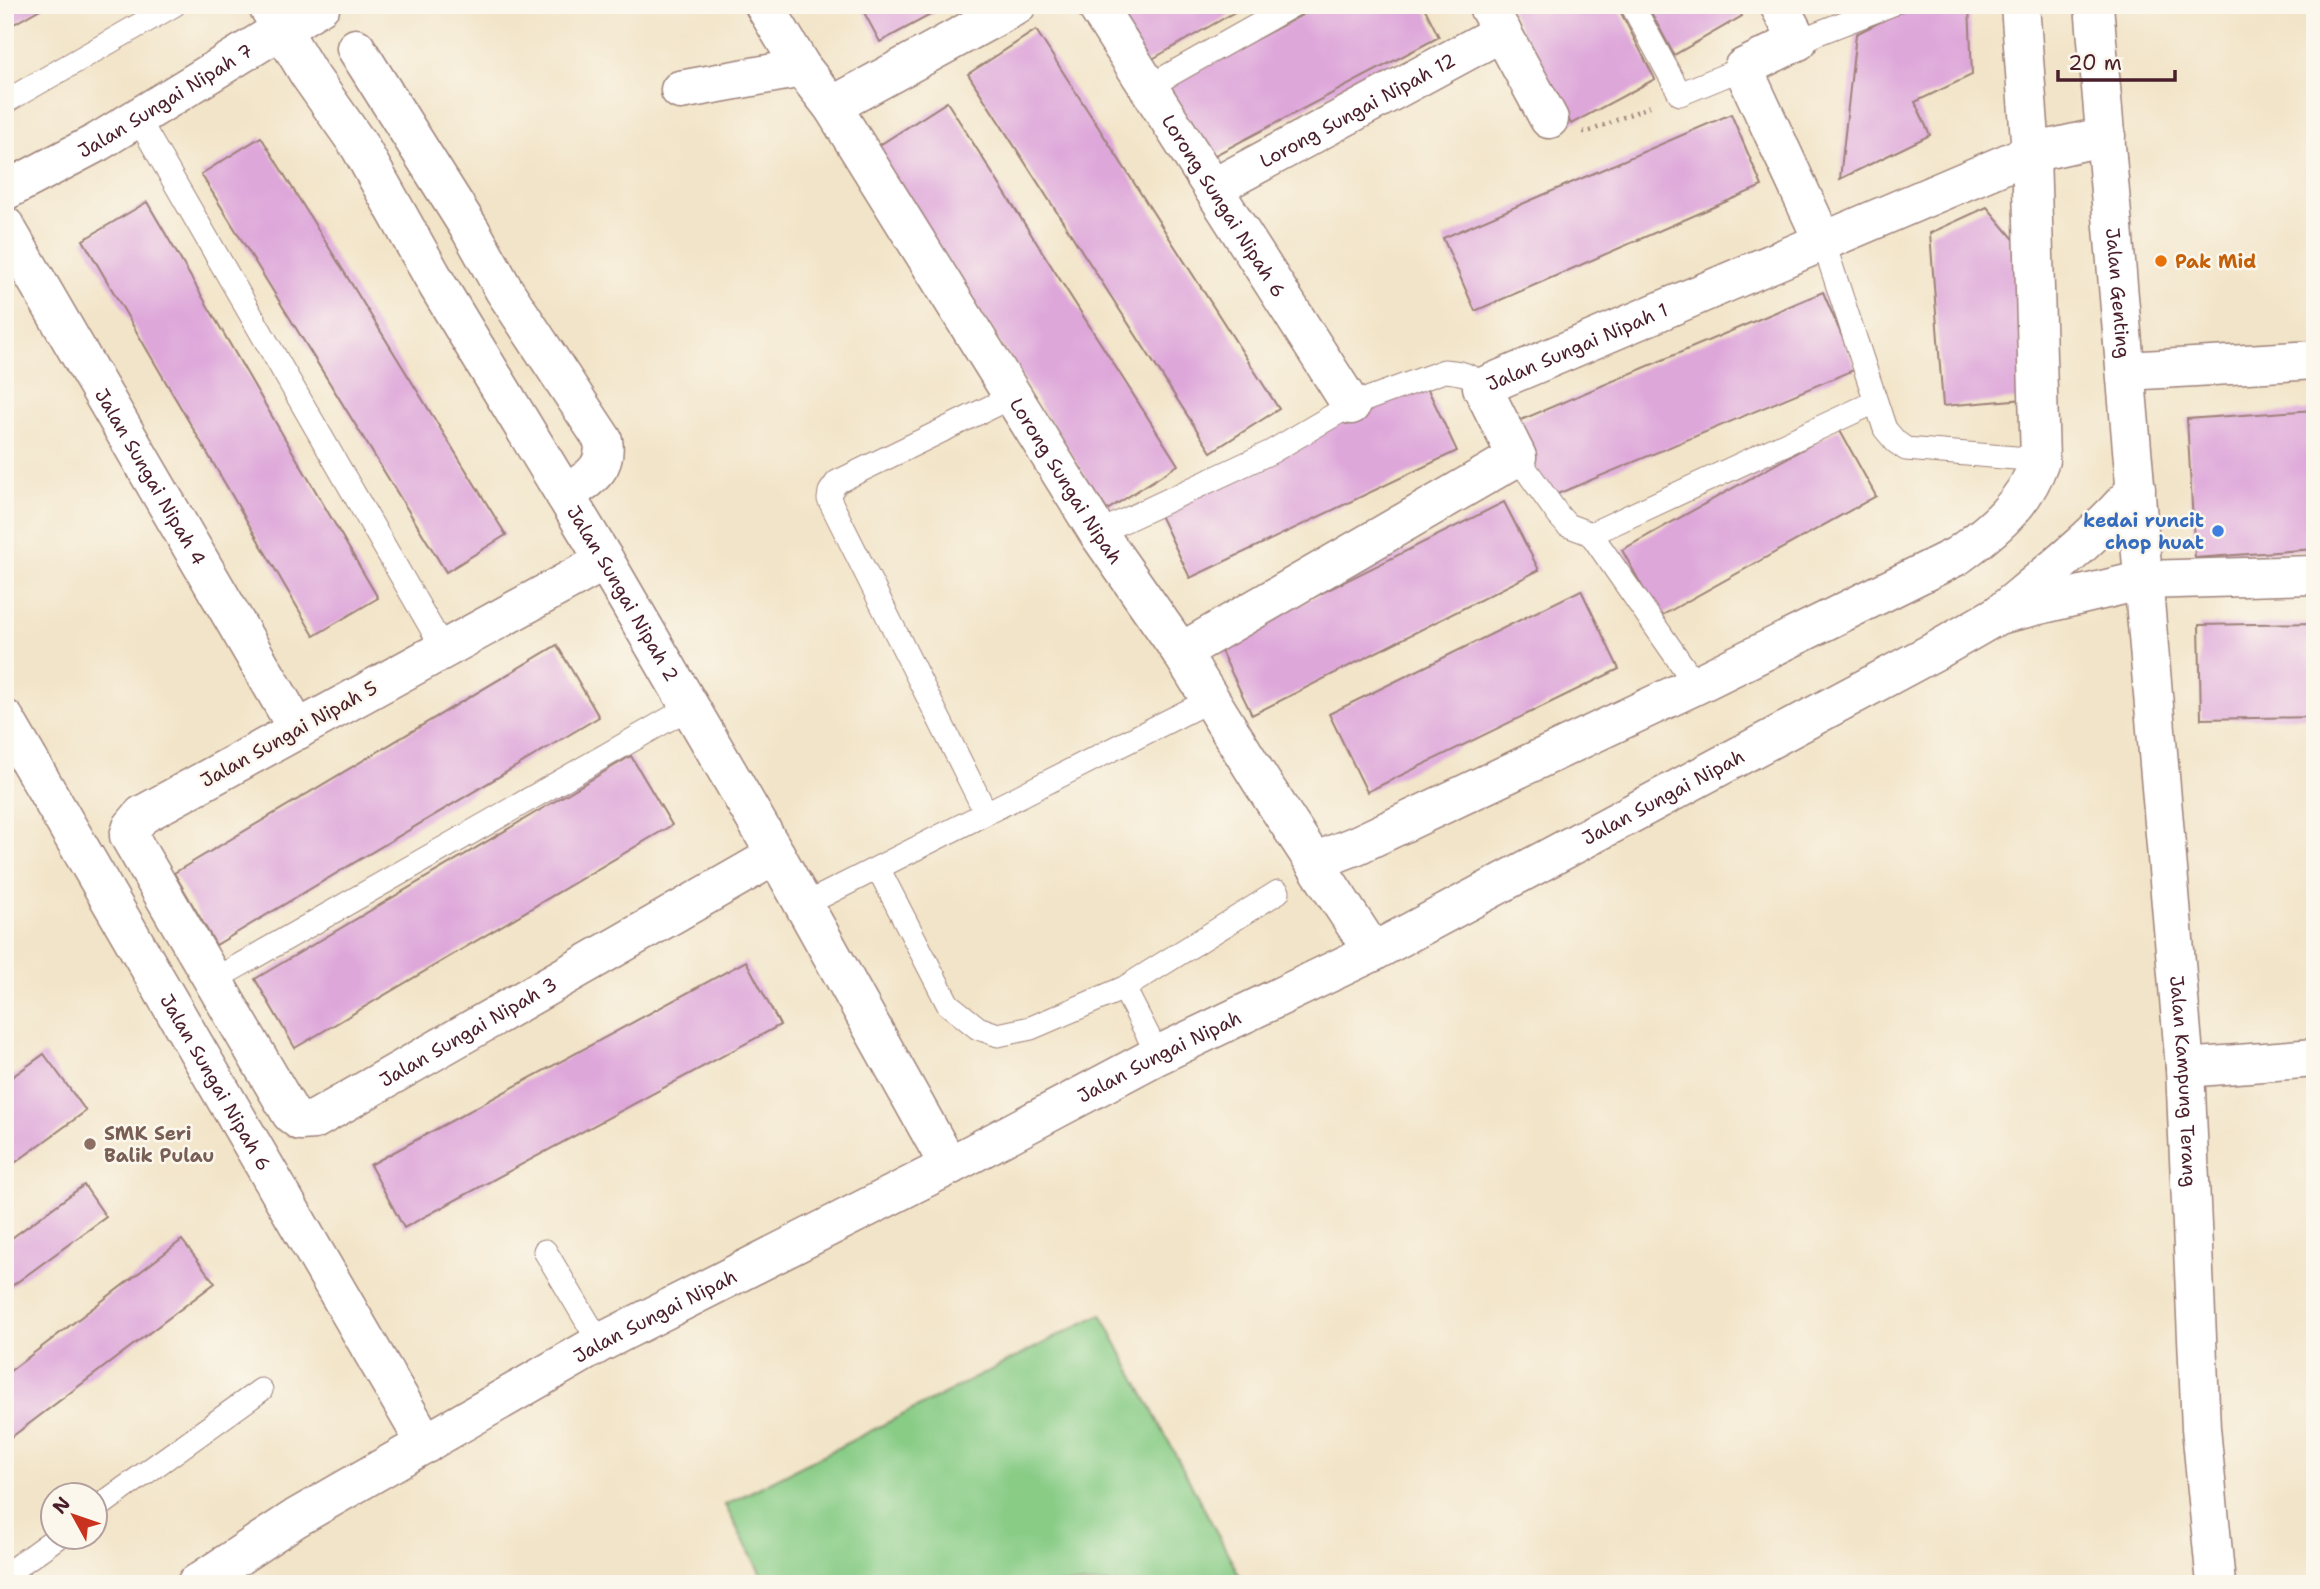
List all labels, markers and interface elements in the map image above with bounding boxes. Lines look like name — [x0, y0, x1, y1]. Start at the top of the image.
street label: Jalan Sungai Nipah 7 — [73, 38, 257, 163]
scale bar — [2058, 38, 2175, 82]
street label: Lorong Sungai Nipah 12 — [1255, 47, 1460, 173]
text: 20 m — [2068, 49, 2122, 77]
street label: Lorong Sungai Nipah 6 — [1156, 110, 1292, 302]
street label: Jalan Genting — [2101, 227, 2137, 359]
place label: Pak Mid — [2175, 249, 2256, 274]
marker: Pak Mid — [2153, 253, 2169, 269]
street label: Jalan Sungai Nipah 1 — [1482, 297, 1672, 396]
street label: Jalan Sungai Nipah 4 — [90, 384, 212, 570]
street label: Lorong Sungai Nipah — [1004, 393, 1128, 569]
street label: Jalan Sungai Nipah 2 — [562, 501, 685, 686]
place label: kedai runcit chop huat — [2083, 508, 2204, 555]
marker: kedai runcit chop huat — [2210, 523, 2226, 539]
street label: Jalan Sungai Nipah 5 — [196, 675, 382, 793]
street label: Jalan Sungai Nipah — [1578, 743, 1749, 850]
street label: Jalan Sungai Nipah 3 — [375, 971, 561, 1092]
street label: Jalan Kampung Terang — [2165, 974, 2203, 1188]
street label: Jalan Sungai Nipah 6 — [155, 989, 277, 1175]
street label: Jalan Sungai Nipah — [1073, 1005, 1245, 1108]
place label: SMK Seri Balik Pulau — [104, 1121, 214, 1168]
marker: SMK Seri Balik Pulau — [82, 1136, 98, 1152]
street label: Jalan Sungai Nipah — [569, 1263, 741, 1368]
north arrow — [38, 1480, 108, 1550]
text: N — [47, 1492, 76, 1519]

